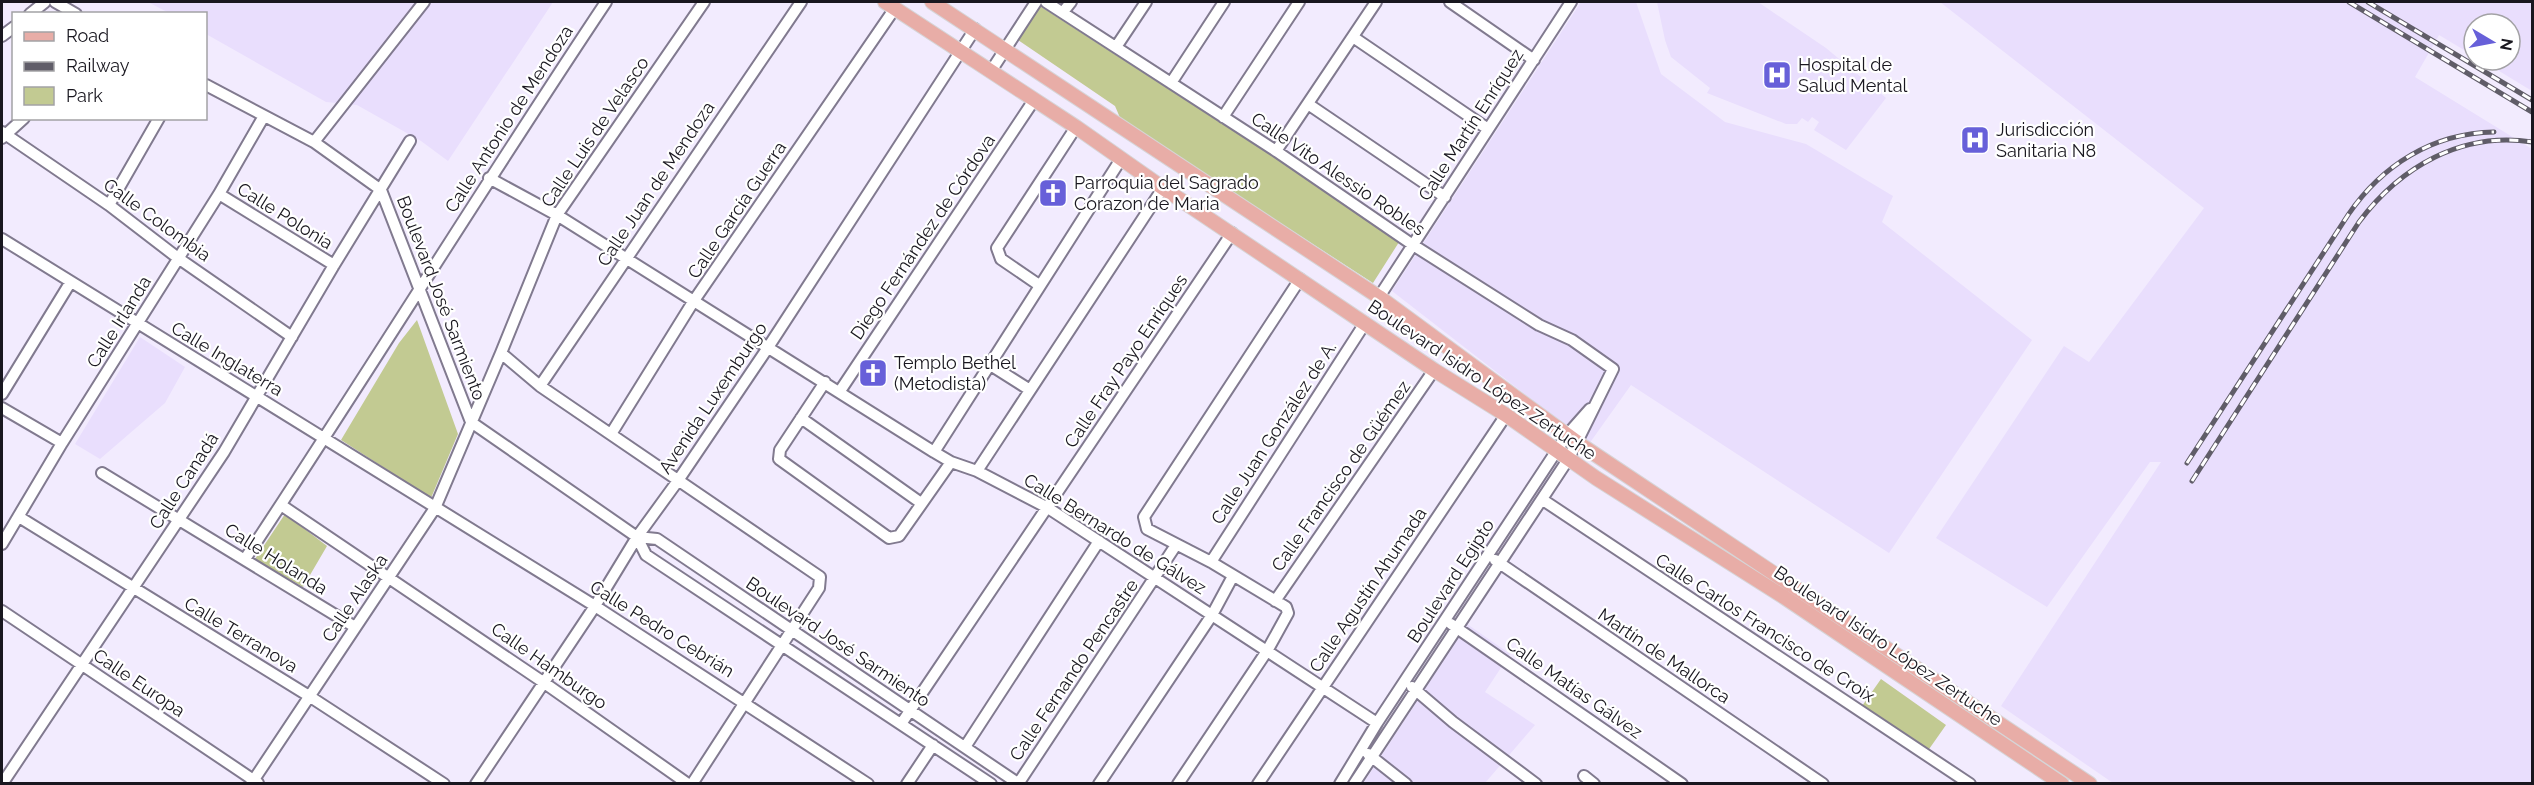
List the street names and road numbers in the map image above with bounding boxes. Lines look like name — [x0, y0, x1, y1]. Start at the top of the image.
street label: Calle Antonio de Mendoza — [440, 21, 577, 216]
street label: Calle Martín Enríquez — [1414, 45, 1528, 205]
street label: Calle Luis de Velasco — [536, 52, 653, 211]
street label: Calle Juan de Mendoza — [593, 97, 719, 270]
street label: Calle Vito Alessio Robles — [1247, 108, 1429, 240]
street label: Diego Fernández de Córdova — [846, 130, 999, 343]
street label: Calle García Guerra — [683, 137, 790, 282]
street label: Calle Colombia — [100, 174, 215, 265]
street label: Calle Polonia — [234, 178, 337, 253]
street label: Boulevard José Sarmiento — [393, 193, 490, 403]
street label: Calle Fray Payo Enriques — [1060, 270, 1192, 451]
street label: Calle Irlanda — [82, 272, 155, 371]
street label: Boulevard Isidro López Zertuche — [1364, 295, 1601, 464]
street label: Calle Inglaterra — [168, 317, 287, 400]
street label: Avenida Luxemburgo — [654, 318, 771, 477]
street label: Calle Juan González de A. — [1207, 337, 1341, 528]
street label: Calle Francisco de Güémez — [1267, 376, 1415, 575]
street label: Calle Canadá — [145, 429, 222, 533]
street label: Calle Bernardo de Gálvez — [1020, 469, 1210, 598]
street label: Calle Agustín Ahumada — [1305, 503, 1431, 676]
street label: Boulevard Egipto — [1403, 515, 1498, 646]
street label: Calle Holanda — [221, 519, 332, 599]
street label: Calle Carlos Francisco de Croix — [1652, 549, 1879, 706]
street label: Calle Alaska — [318, 550, 392, 646]
street label: Boulevard Isidro López Zertuche — [1770, 561, 2007, 730]
street label: Boulevard José Sarmiento — [742, 572, 934, 711]
street label: Calle Fernando Pencastre — [1005, 575, 1142, 764]
street label: Calle Pedro Cebrián — [586, 576, 738, 681]
street label: Calle Terranova — [181, 592, 302, 677]
street label: Martín de Mallorca — [1594, 604, 1734, 708]
street label: Calle Hamburgo — [487, 618, 611, 713]
street label: Calle Matías Gálvez — [1502, 633, 1647, 743]
street label: Calle Europa — [89, 644, 189, 721]

